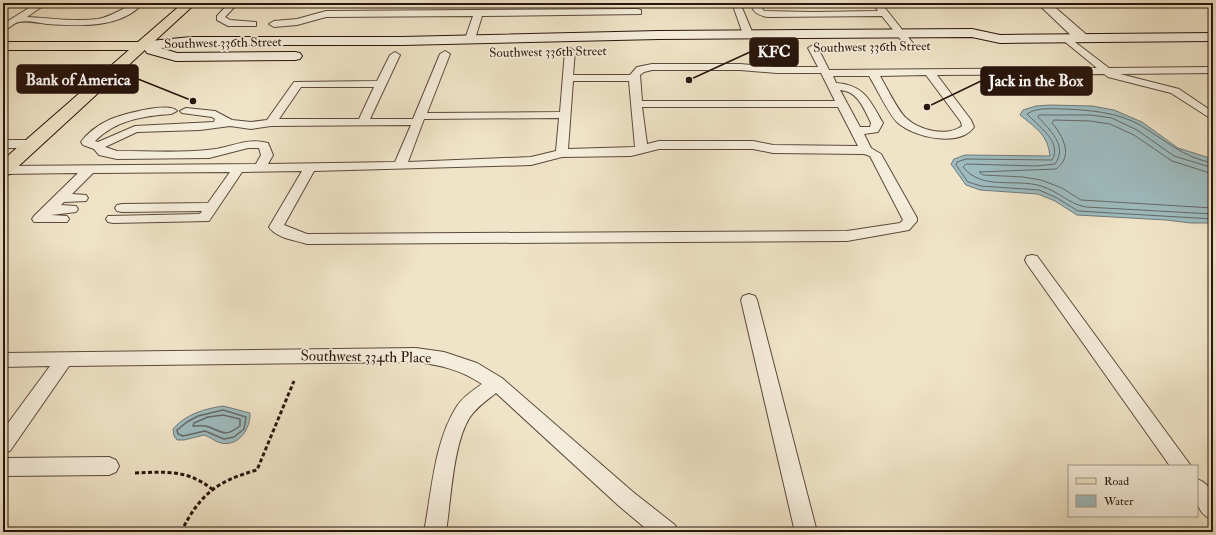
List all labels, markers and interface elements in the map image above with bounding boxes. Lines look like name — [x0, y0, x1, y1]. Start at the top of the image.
street label: Southwest 336th Street — [164, 34, 282, 52]
callout: KFC — [750, 38, 798, 66]
street label: Southwest 336th Street — [813, 38, 931, 56]
text: KFC — [758, 42, 791, 62]
street label: Southwest 336th Street — [489, 43, 607, 61]
callout: Bank of America — [17, 65, 138, 93]
callout: Jack in the Box — [981, 67, 1092, 95]
text: Bank of America — [26, 70, 131, 90]
text: Jack in the Box — [988, 71, 1084, 92]
street label: Southwest 334th Place — [300, 346, 432, 368]
legend — [1068, 465, 1198, 517]
text: Road — [1104, 474, 1129, 489]
text: Water — [1103, 494, 1134, 509]

